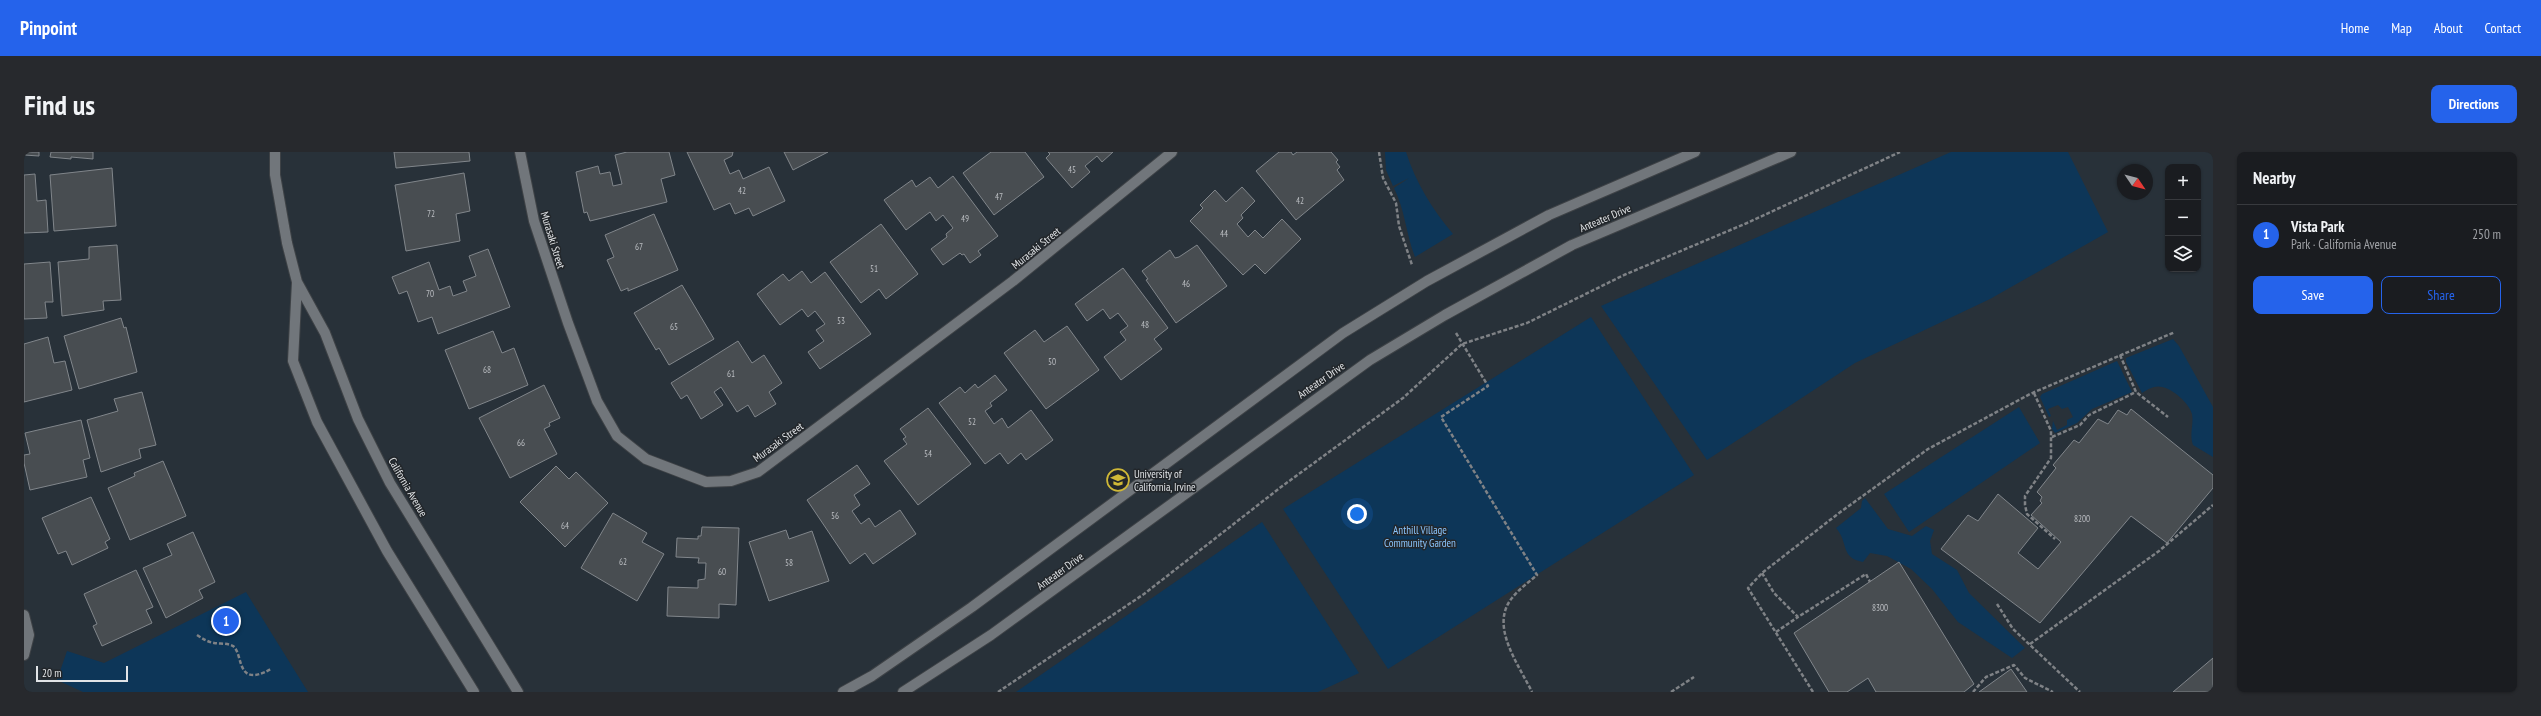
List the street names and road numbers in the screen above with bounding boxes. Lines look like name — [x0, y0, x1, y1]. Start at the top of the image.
street label: Anteater Drive — [1577, 201, 1633, 235]
street label: Murasaki Street — [538, 210, 568, 270]
street label: Murasaki Street — [1009, 224, 1063, 272]
street label: Anteater Drive — [1295, 358, 1348, 401]
street label: Murasaki Street — [750, 419, 806, 465]
street label: California Avenue — [385, 455, 431, 520]
street label: Anteater Drive — [1034, 549, 1087, 593]

